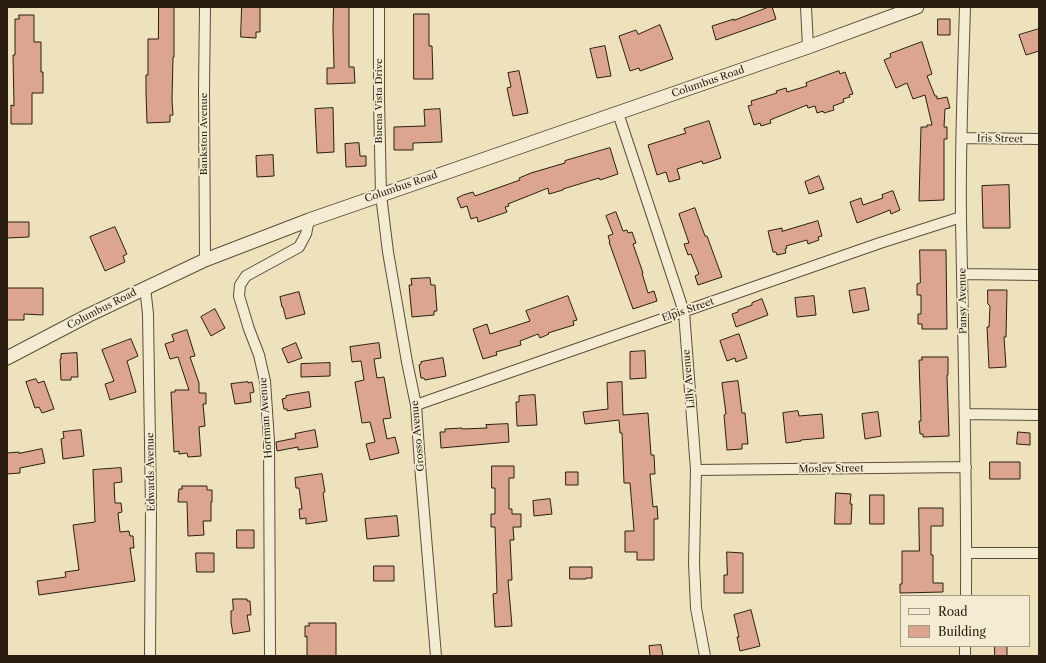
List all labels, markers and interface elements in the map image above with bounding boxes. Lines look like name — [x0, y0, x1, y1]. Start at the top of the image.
street label: Buena Vista Drive — [373, 59, 385, 143]
street label: Columbus Road — [670, 64, 746, 100]
street label: Bankston Avenue — [198, 93, 210, 175]
street label: Iris Street — [977, 133, 1023, 145]
street label: Columbus Road — [363, 169, 439, 205]
street label: Pansy Avenue — [956, 268, 970, 334]
street label: Columbus Road — [65, 286, 139, 332]
street label: Elpis Street — [660, 295, 716, 325]
street label: Lilly Avenue — [680, 349, 698, 409]
street label: Hortman Avenue — [257, 377, 275, 459]
street label: Grosso Avenue — [409, 400, 427, 472]
street label: Edwards Avenue — [144, 432, 158, 512]
street label: Mosley Street — [798, 462, 864, 476]
legend — [900, 595, 1030, 647]
text: Road — [938, 604, 968, 619]
text: Building — [938, 624, 986, 639]

